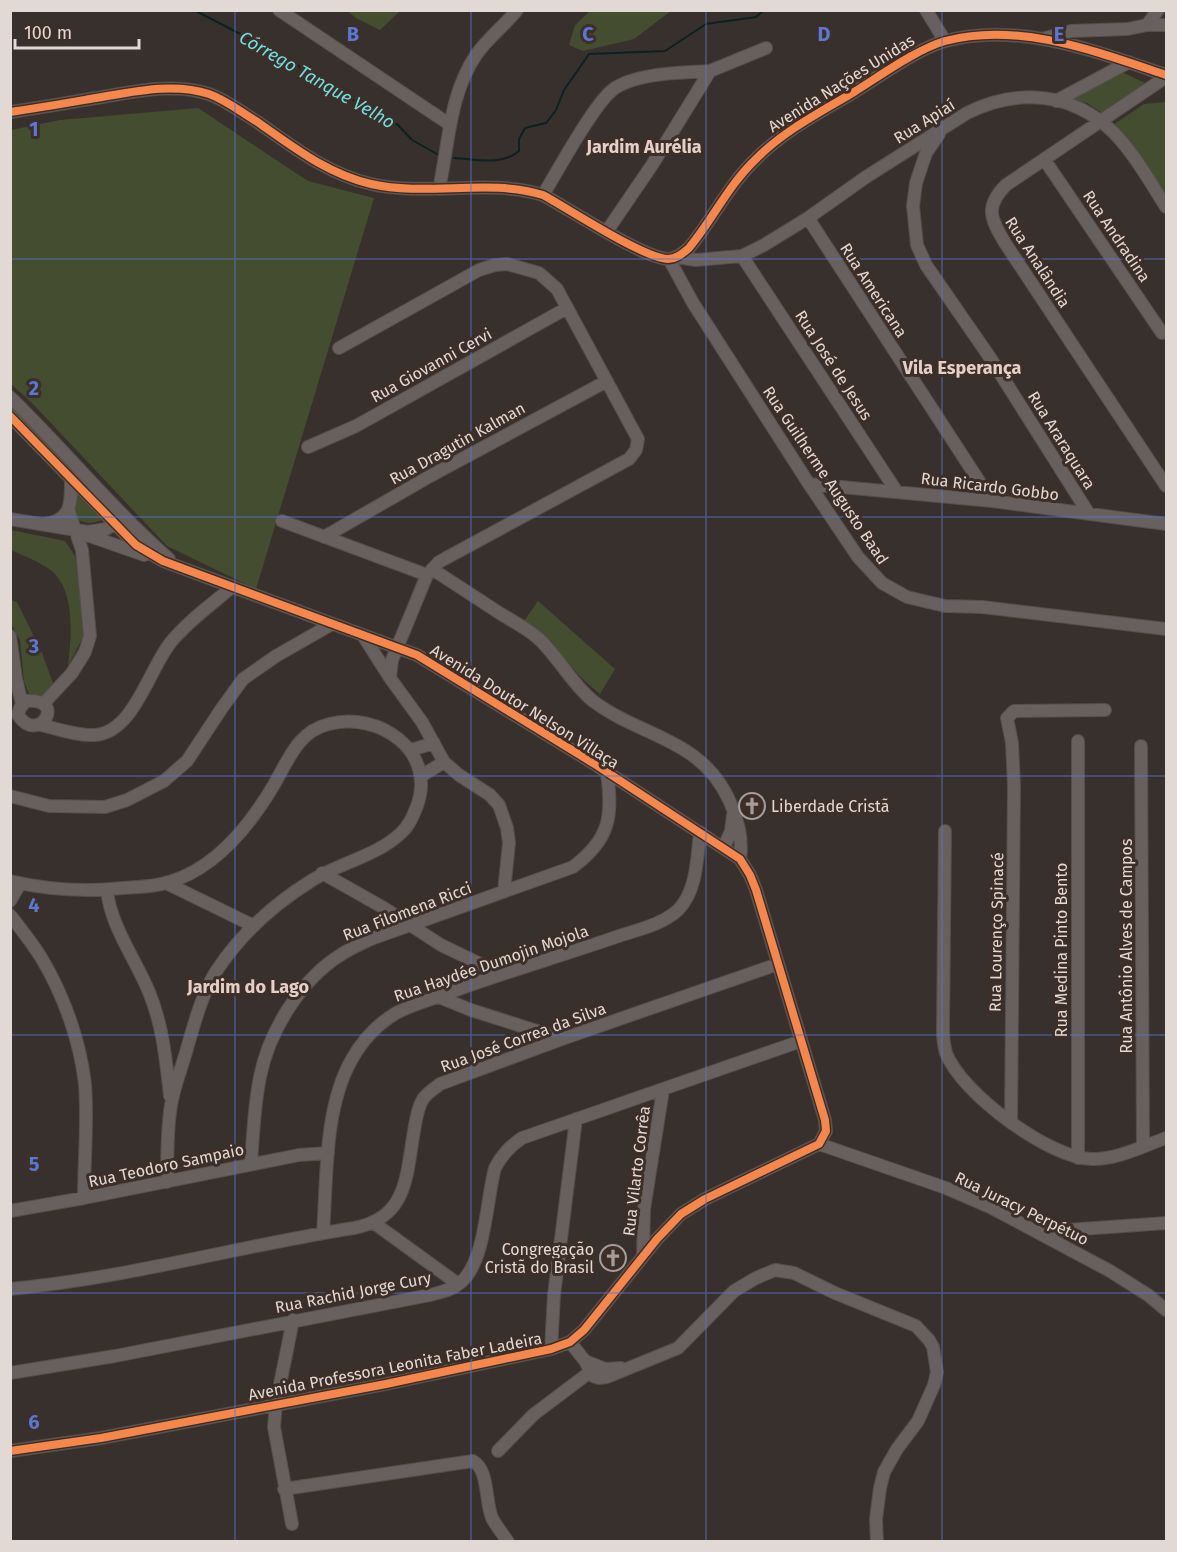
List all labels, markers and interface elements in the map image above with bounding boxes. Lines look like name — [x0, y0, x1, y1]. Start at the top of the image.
scale bar — [15, 12, 140, 50]
text: 100 m — [24, 22, 72, 44]
text: B — [347, 22, 359, 46]
text: C — [582, 22, 594, 46]
text: D — [817, 22, 831, 46]
text: E — [1054, 22, 1064, 46]
water label: Córrego Tanque Velho — [235, 26, 399, 134]
street label: Avenida Nações Unidas — [765, 31, 918, 137]
street label: Rua Apiaí — [890, 95, 959, 148]
text: 1 — [29, 117, 39, 141]
district label: Jardim Aurélia — [585, 136, 702, 158]
street label: Rua Andradina — [1079, 187, 1154, 286]
street label: Rua Analândia — [1001, 213, 1074, 311]
street label: Rua Americana — [836, 240, 911, 341]
street label: Rua José de Jesus — [791, 307, 876, 424]
street label: Rua Giovanni Cervi — [367, 324, 495, 407]
district label: Vila Esperança — [902, 357, 1021, 379]
text: 2 — [29, 376, 39, 400]
street label: Rua Guilherme Augusto Baad — [759, 383, 892, 568]
street label: Rua Araraquara — [1024, 388, 1099, 493]
street label: Rua Dragutin Kalman — [386, 398, 528, 489]
street label: Rua Ricardo Gobbo — [920, 469, 1060, 504]
text: 3 — [28, 634, 39, 658]
street label: Avenida Doutor Nelson Villaça — [426, 640, 623, 773]
church icon: Liberdade Cristã — [737, 791, 767, 821]
place label: Liberdade Cristã — [771, 797, 889, 816]
street label: Rua Antônio Alves de Campos — [1117, 839, 1136, 1053]
street label: Rua Lourenço Spinacé — [986, 852, 1008, 1012]
street label: Rua Medina Pinto Bento — [1052, 863, 1071, 1037]
street label: Rua Filomena Ricci — [340, 878, 474, 945]
text: 4 — [28, 893, 40, 917]
street label: Rua Haydée Dumojin Mojola — [391, 921, 591, 1006]
district label: Jardim do Lago — [186, 976, 309, 998]
street label: Rua José Correa da Silva — [438, 999, 608, 1076]
street label: Rua Vilarto Corrêa — [619, 1105, 654, 1237]
street label: Rua Teodoro Sampaio — [87, 1140, 246, 1191]
text: 5 — [29, 1152, 40, 1176]
street label: Rua Juracy Perpétuo — [952, 1168, 1092, 1249]
place label: Congregação Cristã do Brasil — [485, 1240, 594, 1277]
church icon: Congregação Cristã do Brasil — [598, 1243, 628, 1273]
street label: Rua Rachid Jorge Cury — [273, 1268, 433, 1317]
street label: Avenida Professora Leonita Faber Ladeira — [247, 1329, 544, 1404]
text: 6 — [28, 1410, 40, 1434]

